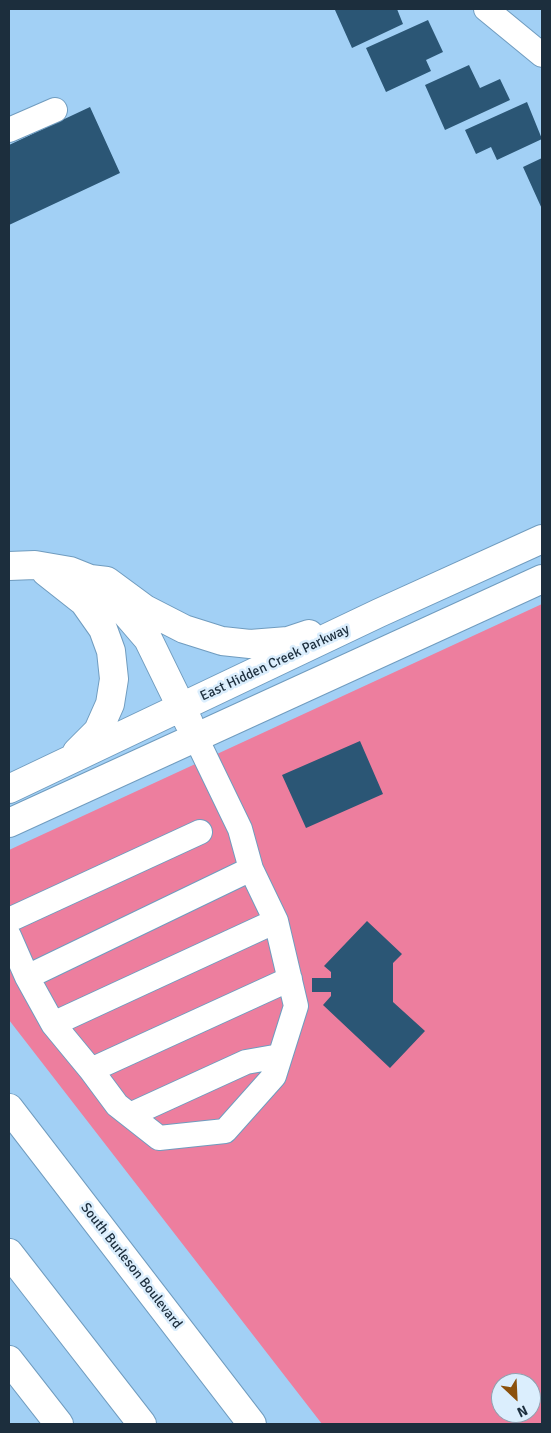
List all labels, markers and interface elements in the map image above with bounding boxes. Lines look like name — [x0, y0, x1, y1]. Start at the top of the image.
street label: East Hidden Creek Parkway — [198, 621, 352, 705]
street label: South Burleson Boulevard — [77, 1200, 185, 1332]
north arrow — [491, 1373, 541, 1423]
text: N — [514, 1401, 530, 1421]

